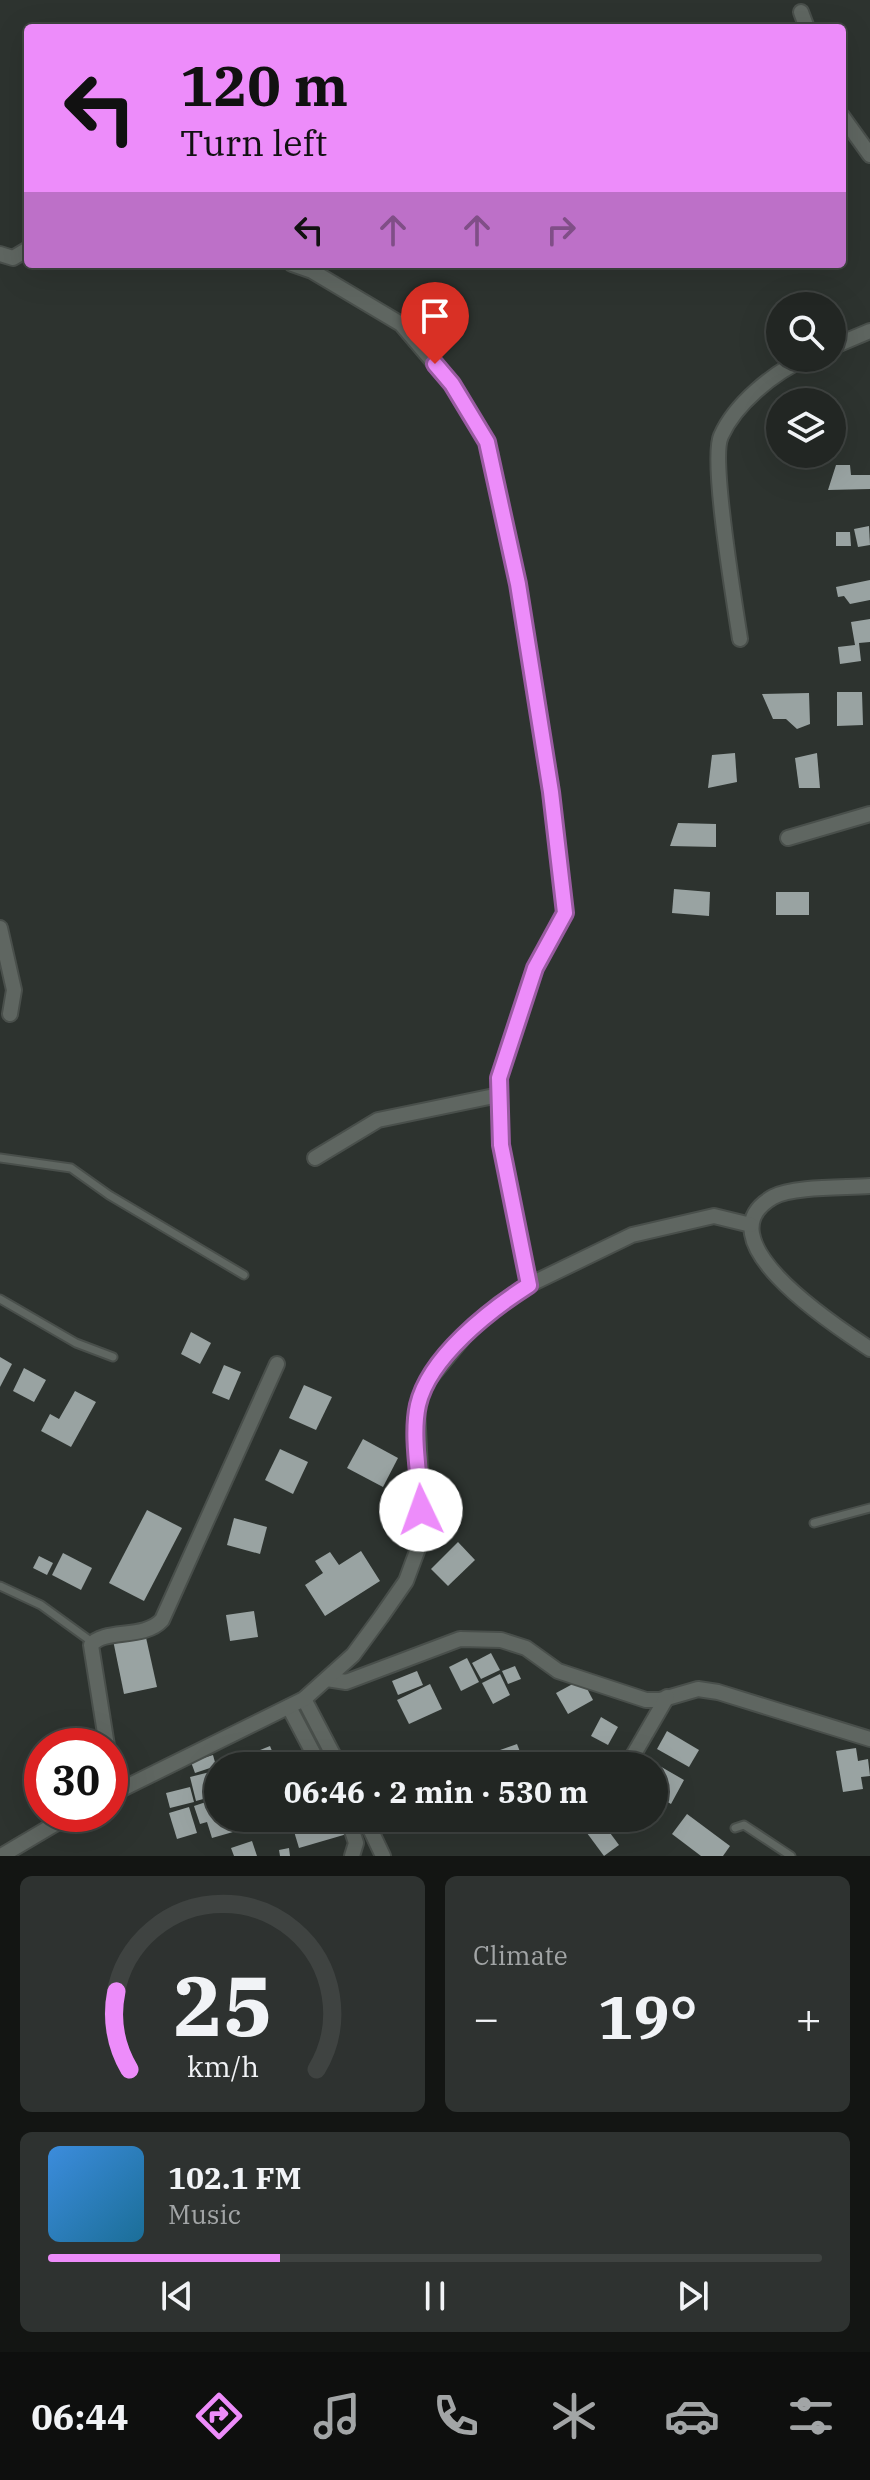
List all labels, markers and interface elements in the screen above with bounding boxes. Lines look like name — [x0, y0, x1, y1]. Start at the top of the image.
text: 120 m — [180, 49, 348, 121]
icon: left — [48, 56, 152, 160]
text: Turn left — [180, 119, 327, 166]
icon: left — [287, 208, 331, 252]
icon: ahead — [371, 208, 415, 252]
icon: ahead — [455, 208, 499, 252]
icon: right — [539, 208, 583, 252]
pin — [401, 282, 469, 364]
map controls — [766, 292, 846, 468]
button: search — [766, 292, 846, 372]
icon: arrive — [413, 294, 457, 338]
button: layers — [766, 388, 846, 468]
position arrow — [379, 1468, 463, 1552]
speed limit sign: 30 — [24, 1728, 128, 1832]
text: 06:46 · 2 min · 530 m — [284, 1772, 588, 1811]
text: Climate — [473, 1938, 568, 1972]
text: 25 — [173, 1951, 272, 2059]
text: 19° — [597, 1977, 698, 2056]
text: − — [473, 1989, 499, 2046]
text: + — [796, 1989, 822, 2046]
text: km/h — [186, 2048, 259, 2085]
text: 102.1 FM — [168, 2158, 301, 2197]
text: Music — [168, 2197, 241, 2231]
icon: previous — [155, 2274, 199, 2318]
icon: pause — [413, 2274, 457, 2318]
icon: next — [671, 2274, 715, 2318]
icon: directions — [191, 2388, 247, 2444]
icon: music — [309, 2388, 365, 2444]
icon: phone — [428, 2388, 484, 2444]
icon: climate — [546, 2388, 602, 2444]
icon: car — [664, 2388, 720, 2444]
icon: filters — [783, 2388, 839, 2444]
text: 06:44 — [31, 2393, 129, 2440]

